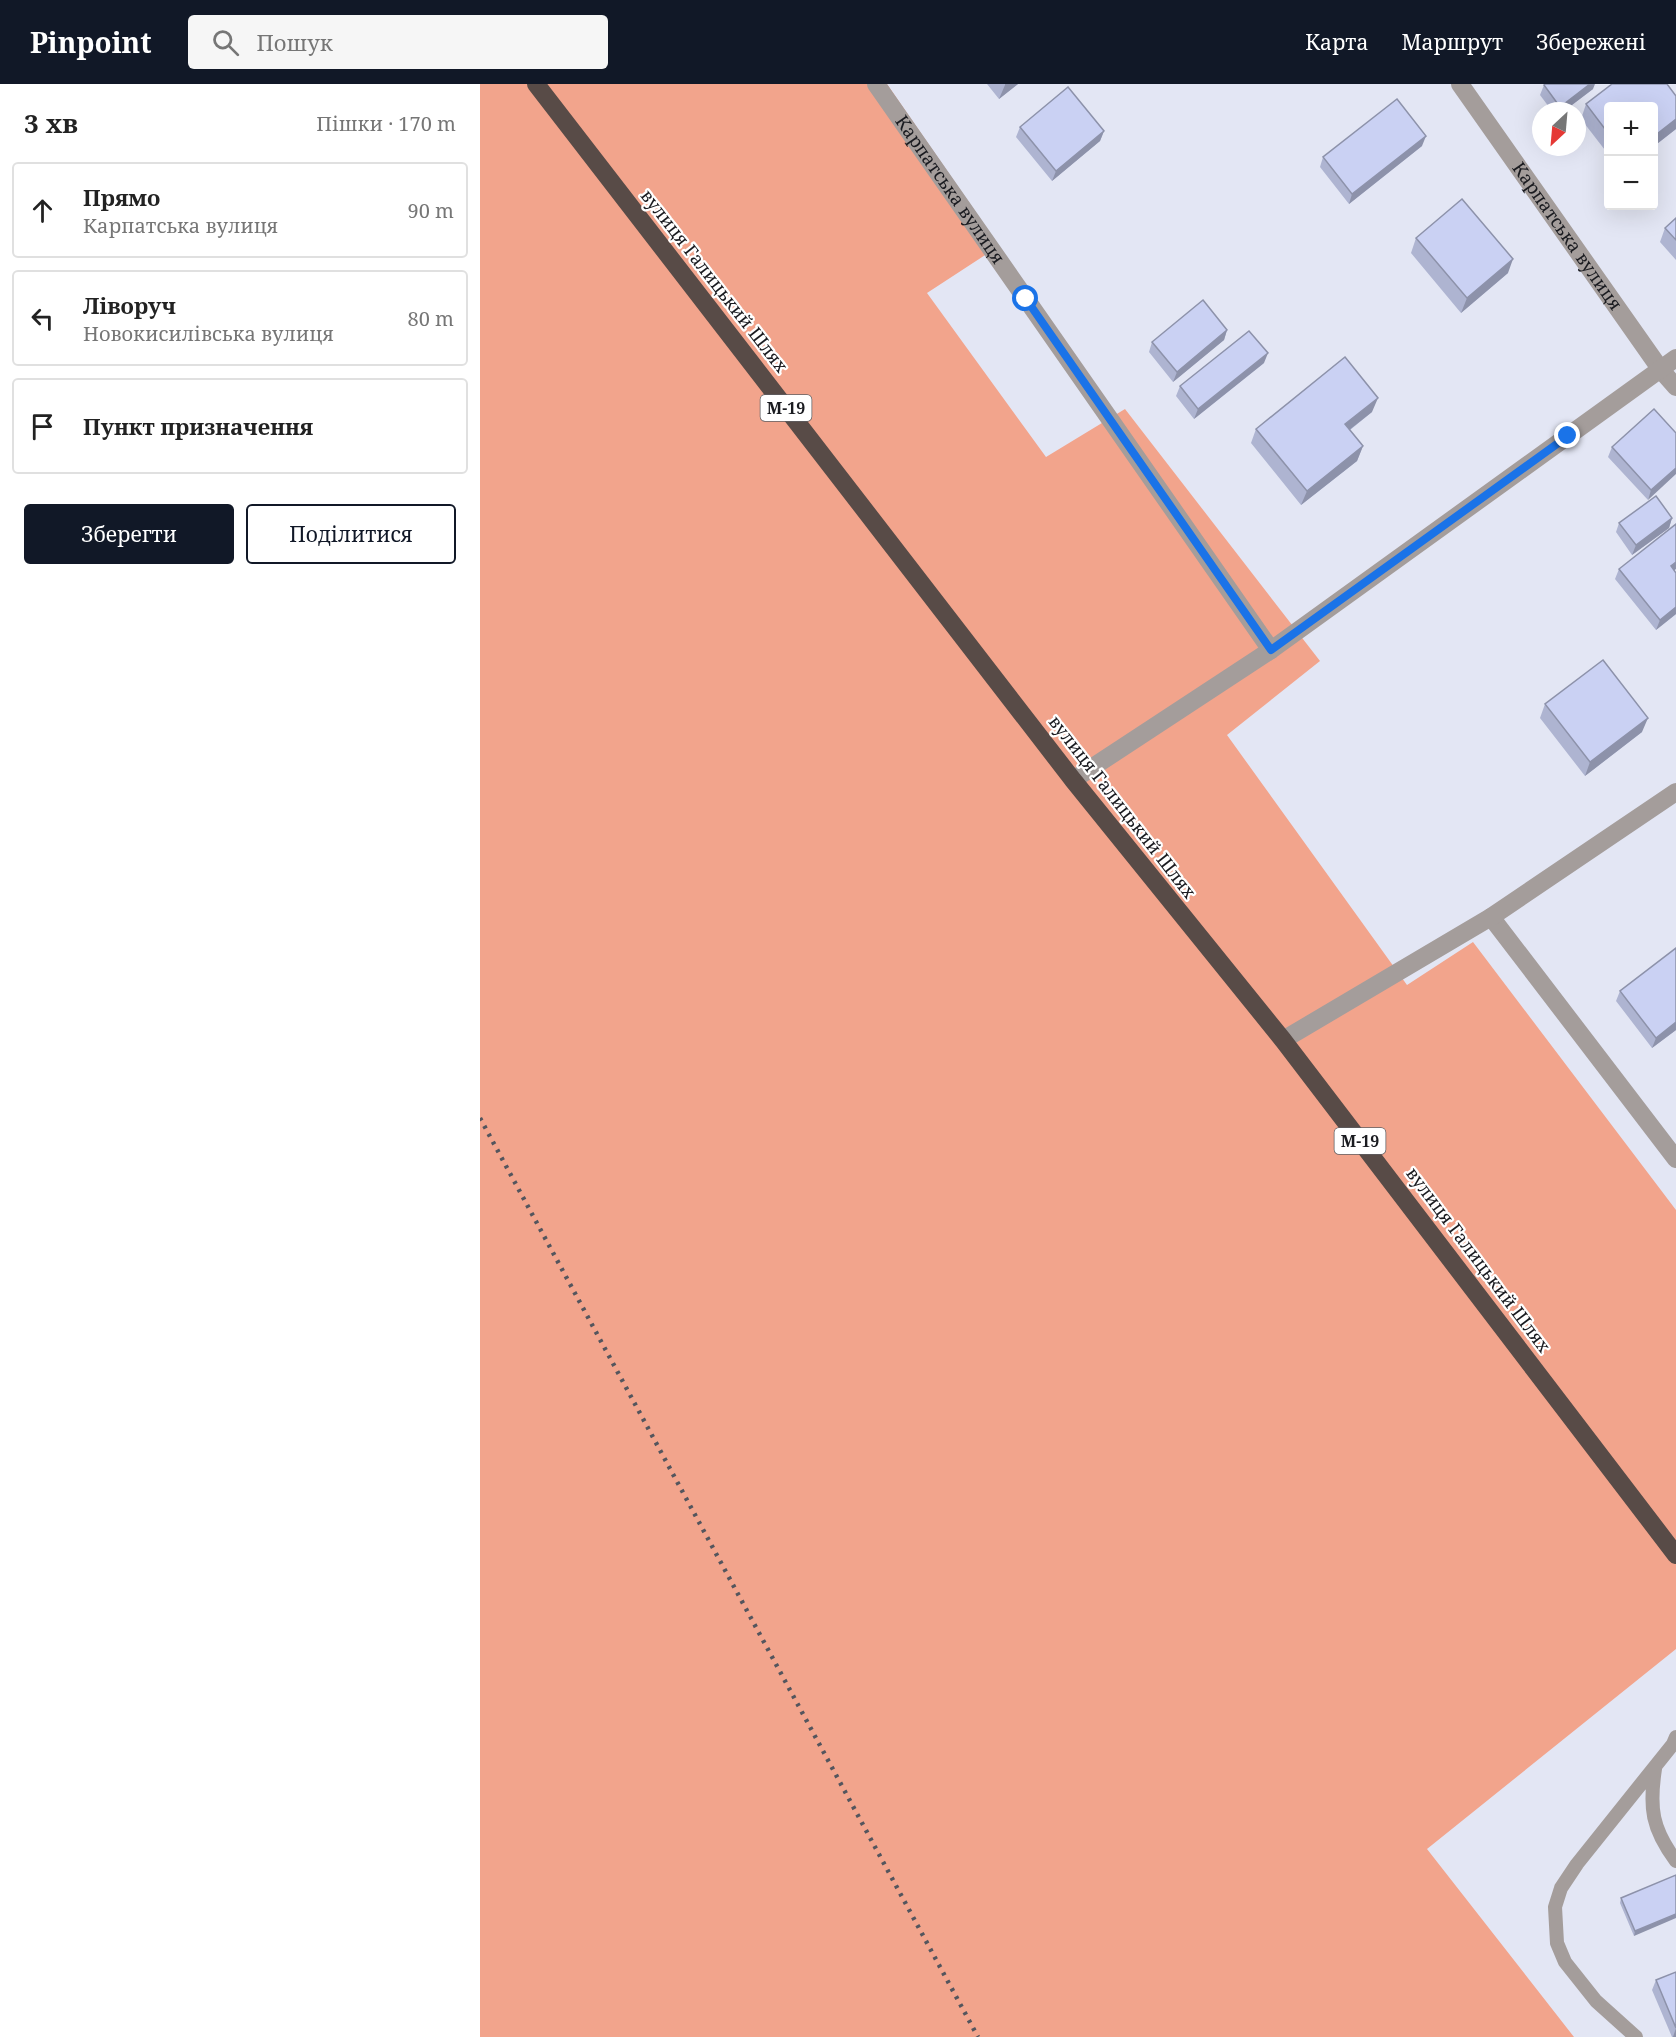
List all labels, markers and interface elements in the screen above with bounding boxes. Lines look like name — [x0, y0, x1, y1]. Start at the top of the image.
search box — [188, 15, 608, 69]
text: Pinpoint — [30, 23, 152, 61]
icon: search — [209, 26, 242, 59]
text: Пошук — [257, 27, 333, 57]
text: Карта — [1305, 28, 1368, 56]
text: Маршрут — [1401, 28, 1503, 56]
text: Збережені — [1536, 28, 1646, 56]
north arrow — [1532, 102, 1586, 156]
map controls — [1604, 102, 1658, 210]
button: + — [1604, 102, 1658, 156]
text: 3 хв — [24, 105, 78, 141]
text: Пішки · 170 m — [316, 110, 456, 137]
street label: Карпатська вулиця — [890, 110, 1011, 268]
button: − — [1604, 156, 1658, 210]
street label: Карпатська вулиця — [1507, 157, 1628, 314]
text: Прямо — [83, 182, 160, 212]
street label: вулиця Галицький Шлях — [636, 184, 794, 377]
icon: ahead — [26, 194, 59, 227]
text: 90 m — [408, 197, 454, 224]
text: Карпатська вулиця — [83, 212, 278, 239]
route start — [1012, 285, 1038, 311]
text: Ліворуч — [83, 290, 176, 320]
icon: left — [26, 302, 59, 335]
text: 80 m — [408, 305, 454, 332]
text: Новокисилівська вулиця — [83, 320, 334, 347]
road number: М-19 — [760, 395, 812, 421]
icon: arrive — [26, 410, 59, 443]
text: Пункт призначення — [83, 411, 313, 441]
route end — [1554, 422, 1580, 448]
button: Зберегти — [24, 504, 234, 564]
button: Поділитися — [246, 504, 456, 564]
street label: вулиця Галицький Шлях — [1044, 710, 1202, 903]
road number: М-19 — [1334, 1128, 1386, 1154]
street label: вулиця Галицький Шлях — [1401, 1162, 1557, 1357]

